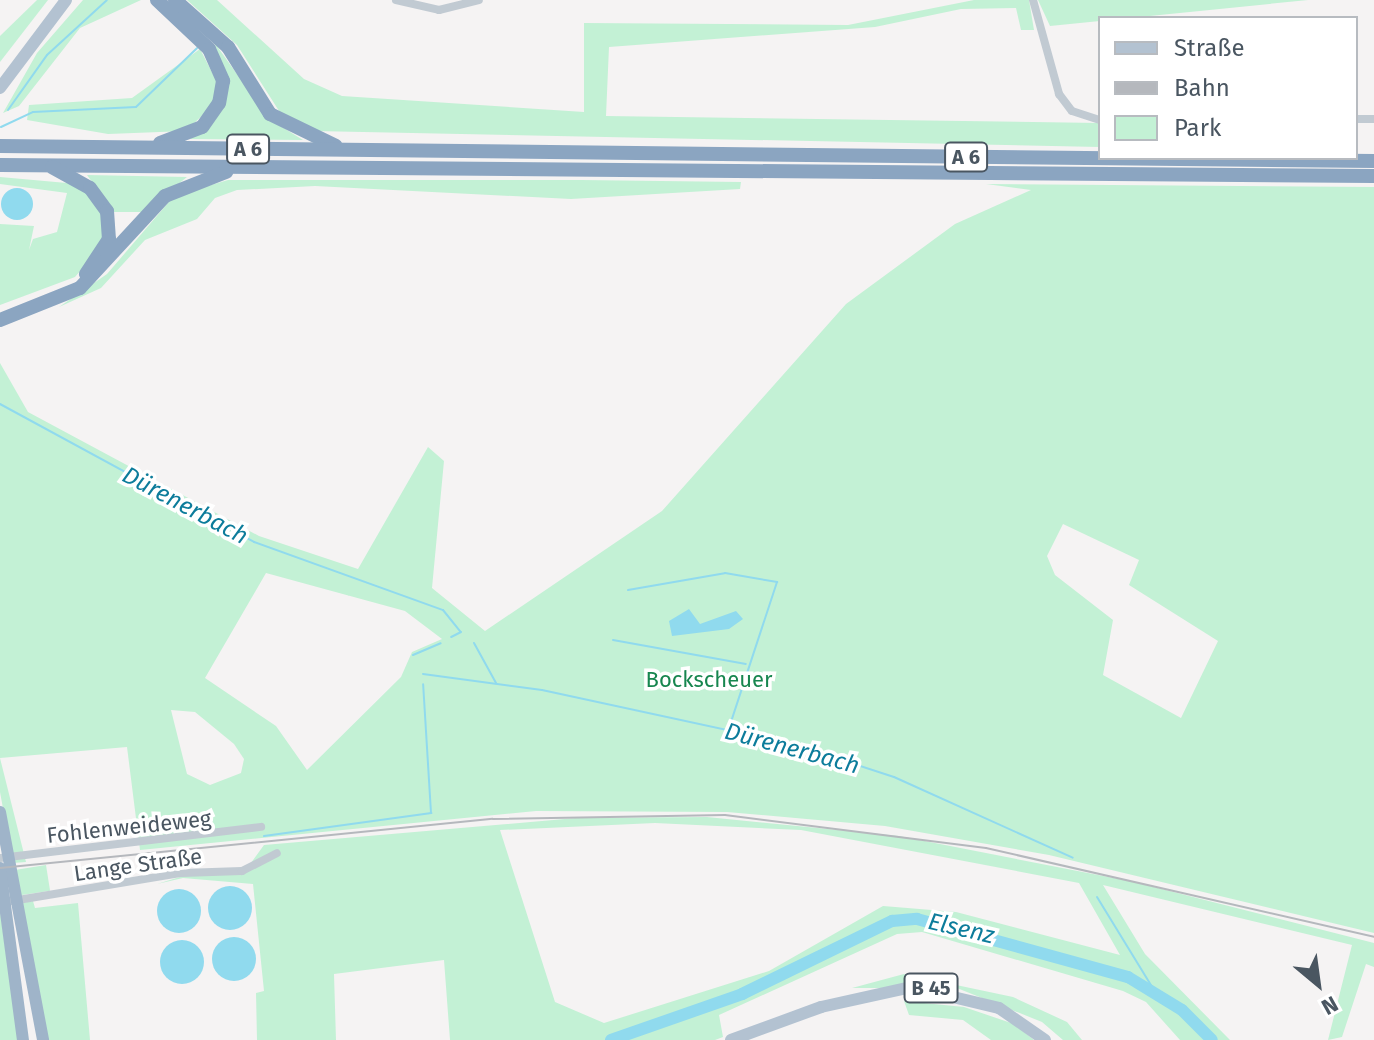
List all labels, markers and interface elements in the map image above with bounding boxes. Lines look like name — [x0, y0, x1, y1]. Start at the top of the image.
legend — [1098, 16, 1358, 160]
text: Straße — [1174, 34, 1245, 62]
text: Bahn — [1174, 74, 1230, 102]
text: Park — [1174, 114, 1221, 142]
road number: A 6 — [226, 133, 270, 165]
road number: A 6 — [944, 141, 988, 173]
water label: Dürenerbach — [117, 461, 253, 551]
park label: Bockscheuer — [646, 667, 772, 693]
water label: Dürenerbach — [721, 717, 863, 781]
street label: Fohlenweideweg — [45, 805, 213, 849]
street label: Lange Straße — [72, 843, 204, 887]
water label: Elsenz — [925, 907, 997, 951]
north arrow — [1278, 944, 1358, 1024]
road number: B 45 — [903, 972, 959, 1004]
text: N — [1317, 990, 1343, 1021]

